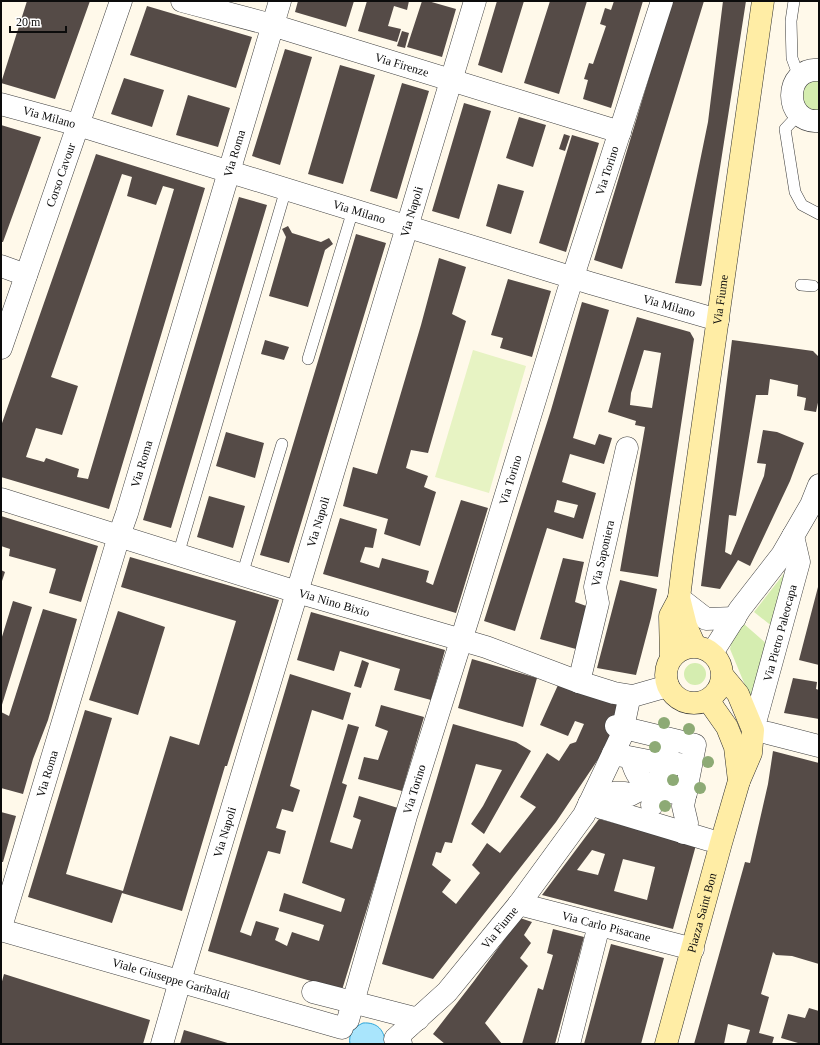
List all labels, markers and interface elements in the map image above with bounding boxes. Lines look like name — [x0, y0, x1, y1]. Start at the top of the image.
scale bar — [10, 8, 66, 34]
text: 20 m — [16, 15, 41, 29]
street label: Via Firenze — [373, 50, 431, 80]
street label: Via Milano — [21, 103, 77, 131]
street label: Via Roma — [221, 128, 248, 179]
street label: Corso Cavour — [43, 141, 78, 209]
street label: Via Torino — [593, 144, 622, 197]
street label: Via Napoli — [397, 184, 426, 239]
street label: Via Milano — [331, 197, 387, 226]
street label: Via Fiume — [710, 274, 731, 326]
street label: Via Milano — [641, 292, 697, 320]
street label: Via Roma — [128, 438, 155, 489]
street label: Via Torino — [496, 453, 525, 507]
street label: Via Napoli — [304, 494, 333, 549]
street label: Via Saponiera — [588, 518, 617, 588]
street label: Via Pietro Paleocapa — [760, 582, 800, 683]
street label: Via Nino Bixio — [297, 586, 371, 620]
street label: Via Roma — [34, 748, 61, 799]
street label: Via Torino — [400, 763, 429, 816]
street label: Via Napoli — [211, 804, 239, 859]
street label: Piazza Saint Bon — [684, 871, 719, 954]
street label: Via Fiume — [478, 904, 521, 952]
street label: Via Carlo Pisacane — [560, 908, 652, 945]
street label: Viale Giuseppe Garibaldi — [111, 955, 232, 1003]

